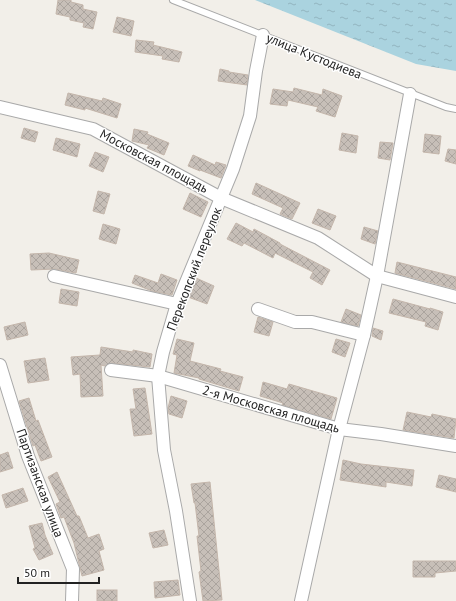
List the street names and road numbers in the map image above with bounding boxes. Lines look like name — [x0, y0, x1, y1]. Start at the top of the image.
street label: улица Кустодиева — [264, 29, 364, 83]
street label: Московская площадь — [97, 125, 211, 197]
street label: Перекопский переулок — [163, 204, 226, 333]
street label: 2-я Московская площадь — [200, 381, 342, 437]
street label: Партизанская улица — [12, 426, 68, 540]

